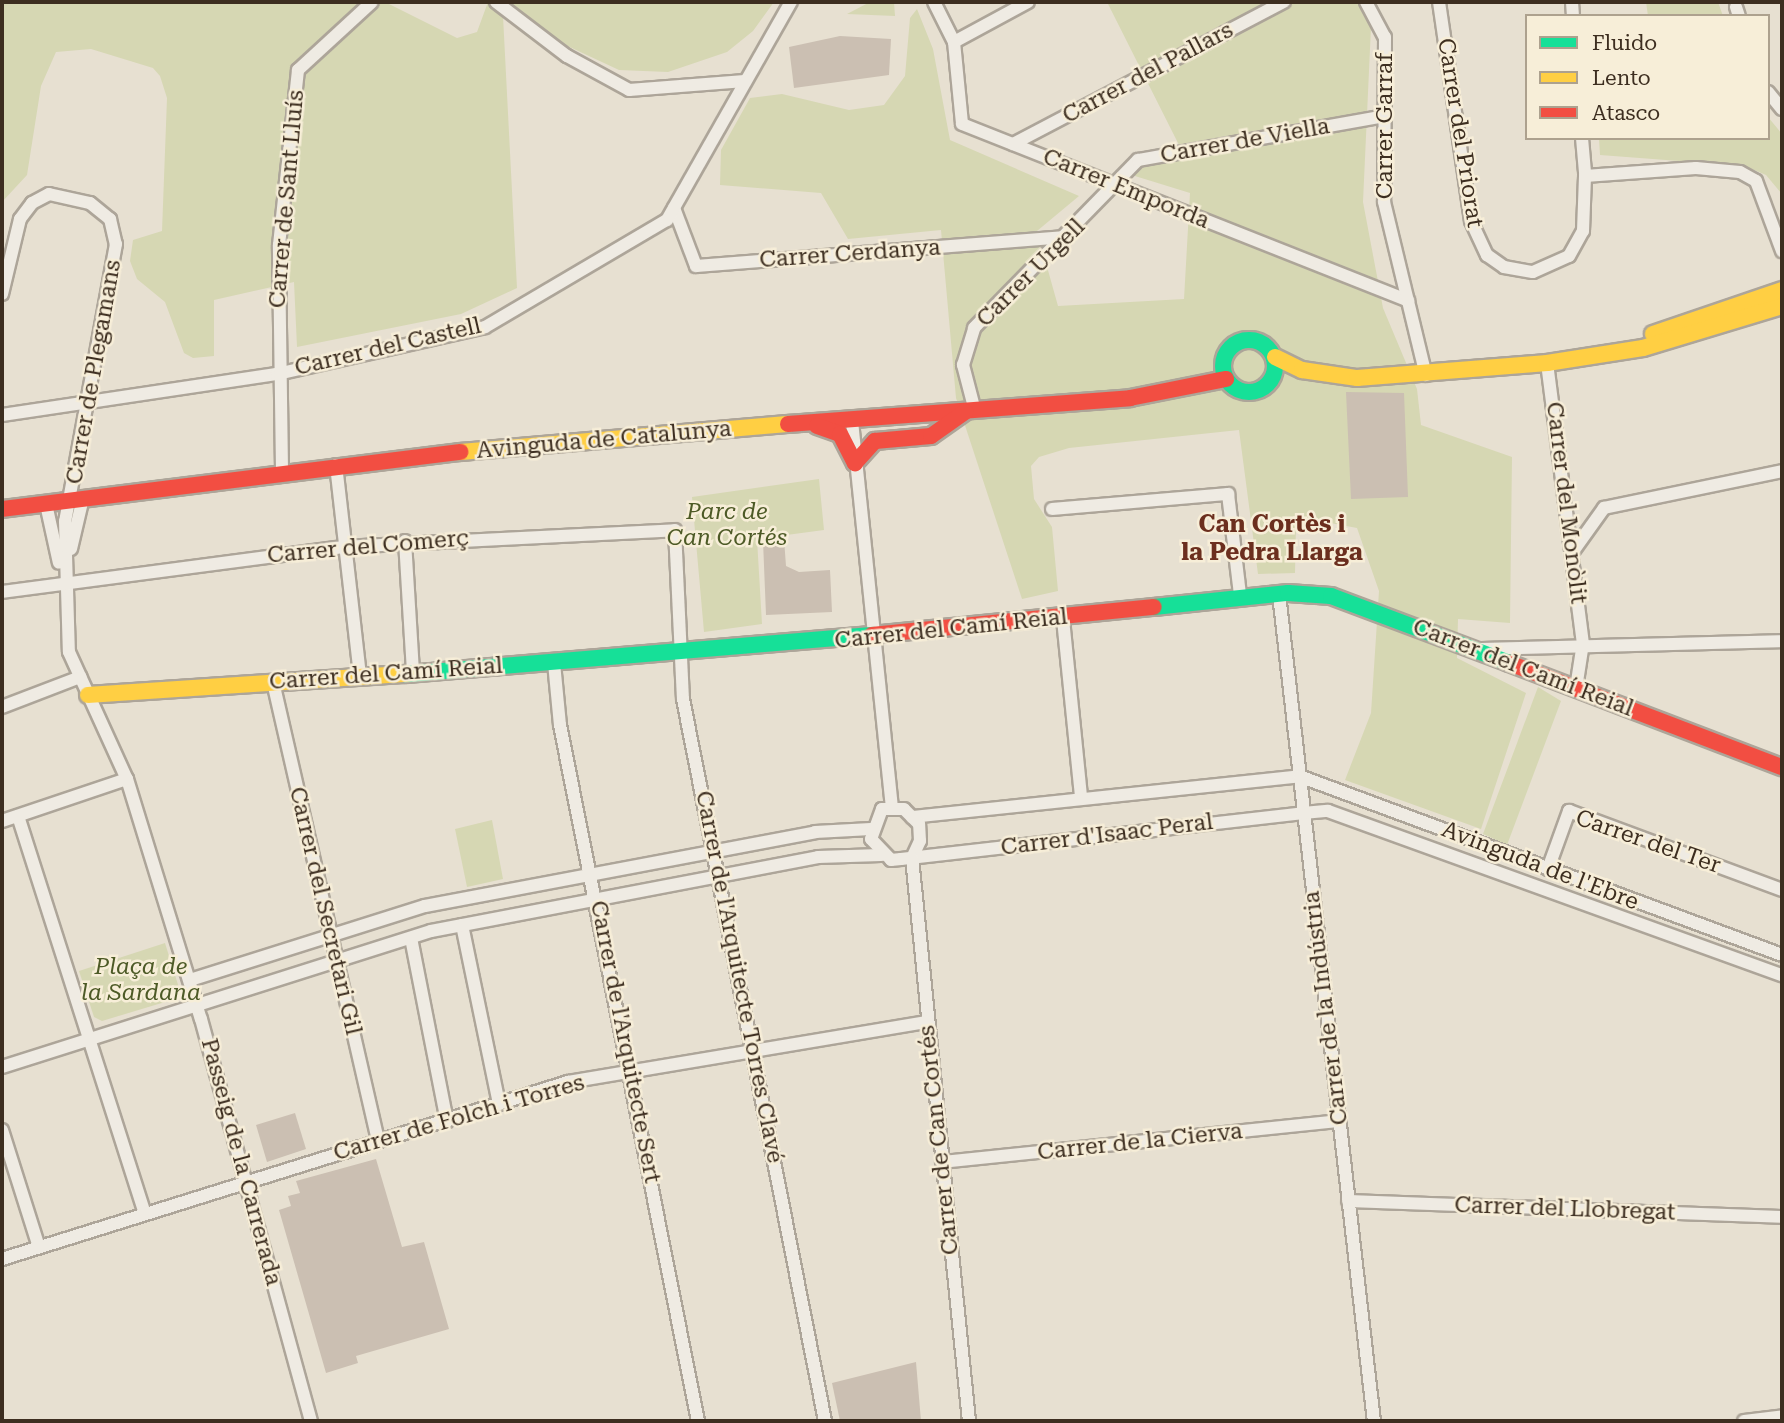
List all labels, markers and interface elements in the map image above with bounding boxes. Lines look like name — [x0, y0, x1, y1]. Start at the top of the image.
legend — [1525, 14, 1770, 140]
street label: Carrer del Pallars — [1058, 16, 1238, 130]
text: Fluido — [1592, 31, 1657, 55]
street label: Carrer del Priorat — [1431, 36, 1489, 230]
street label: Carrer Garraf — [1371, 53, 1399, 199]
text: Lento — [1592, 66, 1651, 90]
street label: Carrer de Sant Lluís — [264, 89, 310, 309]
text: Atasco — [1592, 101, 1660, 125]
street label: Carrer de Viella — [1158, 113, 1332, 169]
street label: Carrer Emporda — [1039, 143, 1213, 235]
street label: Carrer Urgell — [971, 213, 1091, 333]
street label: Carrer Cerdanya — [759, 234, 941, 274]
street label: Carrer de Plegamans — [61, 258, 127, 486]
street label: Carrer del Castell — [292, 312, 484, 382]
street label: Carrer del Monòlit — [1540, 400, 1592, 606]
street label: Avinguda de Catalunya — [475, 415, 733, 465]
park label: Parc de Can Cortés — [667, 498, 787, 552]
district label: Can Cortès i la Pedra Llarga — [1181, 511, 1363, 567]
street label: Carrer del Comerç — [266, 524, 470, 570]
street label: Carrer del Camí Reial — [833, 603, 1069, 655]
street label: Carrer del Camí Reial — [1409, 613, 1637, 723]
street label: Carrer del Camí Reial — [268, 652, 504, 696]
street label: Carrer del Secretari Gil — [283, 784, 367, 1038]
street label: Carrer de l'Arquitecte Torres Clavé — [689, 789, 789, 1165]
street label: Carrer del Ter — [1572, 804, 1724, 880]
street label: Carrer d'Isaac Peral — [999, 808, 1215, 862]
street label: Avinguda de l'Ebre — [1438, 816, 1642, 916]
street label: Carrer de la Indústria — [1298, 889, 1354, 1127]
street label: Carrer de l'Arquitecte Sert — [584, 898, 666, 1186]
park label: Plaça de la Sardana — [81, 953, 201, 1007]
street label: Carrer de Can Cortés — [913, 1024, 965, 1256]
street label: Passeig de la Carrerada — [195, 1035, 287, 1289]
street label: Carrer de Folch i Torres — [330, 1069, 588, 1167]
street label: Carrer de la Cierva — [1036, 1118, 1244, 1166]
street label: Carrer del Llobregat — [1454, 1191, 1676, 1227]

